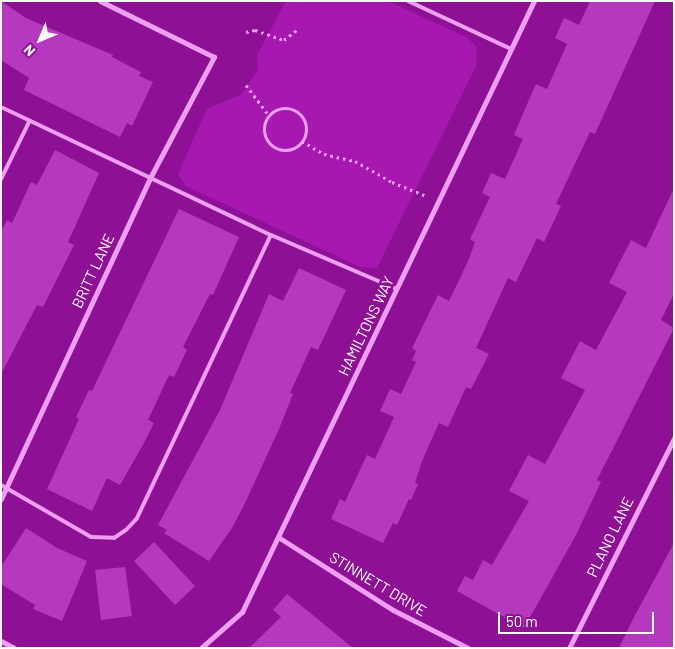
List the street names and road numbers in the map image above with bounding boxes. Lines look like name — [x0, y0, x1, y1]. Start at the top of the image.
street label: BRITT LANE — [68, 231, 118, 311]
street label: HAMILTONS WAY — [334, 273, 398, 379]
street label: PLANO LANE — [583, 494, 637, 580]
street label: STINNETT DRIVE — [326, 548, 430, 620]

